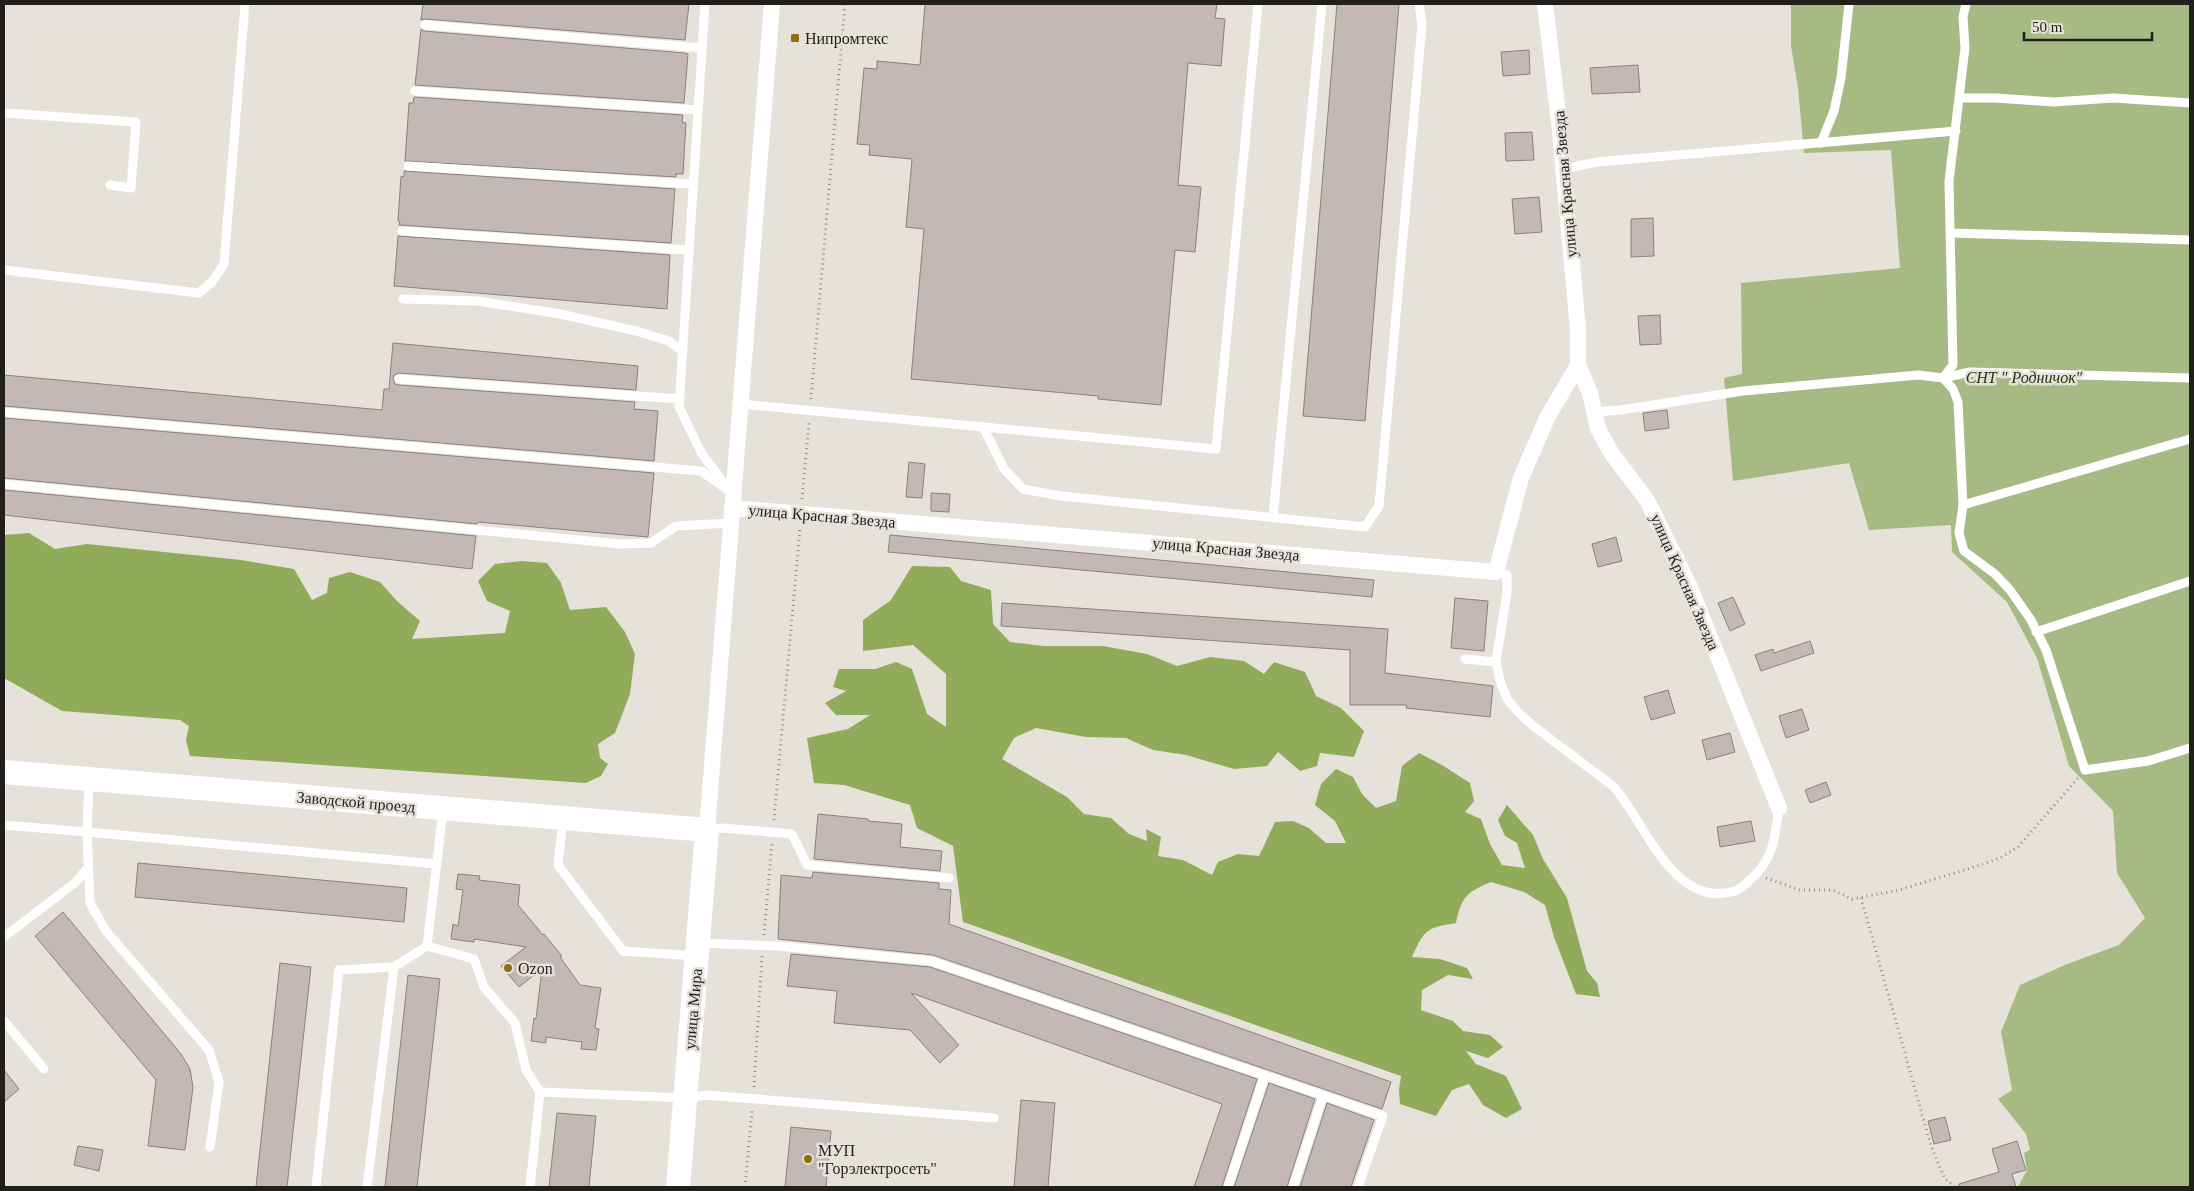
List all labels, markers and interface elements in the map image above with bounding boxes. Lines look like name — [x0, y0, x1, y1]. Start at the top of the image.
scale bar — [2024, 10, 2152, 42]
text: 50 m — [2032, 19, 2063, 35]
place label: Нипромтекс — [805, 30, 888, 48]
marker: Нипромтекс — [789, 32, 801, 44]
street label: улица Красная Звезда — [1550, 110, 1581, 258]
park label: СНТ " Родничок" — [1966, 369, 2083, 386]
street label: улица Красная Звезда — [748, 501, 896, 532]
street label: улица Красная Звезда — [1646, 511, 1723, 653]
street label: улица Красная Звезда — [1152, 534, 1300, 565]
street label: Заводской проезд — [296, 788, 416, 817]
place label: Ozon — [518, 960, 553, 977]
marker: Ozon — [502, 962, 514, 974]
street label: улица Мира — [681, 968, 706, 1050]
place label: МУП "Горэлектросеть" — [818, 1142, 937, 1178]
marker: МУП "Горэлектросеть" — [802, 1153, 814, 1165]

